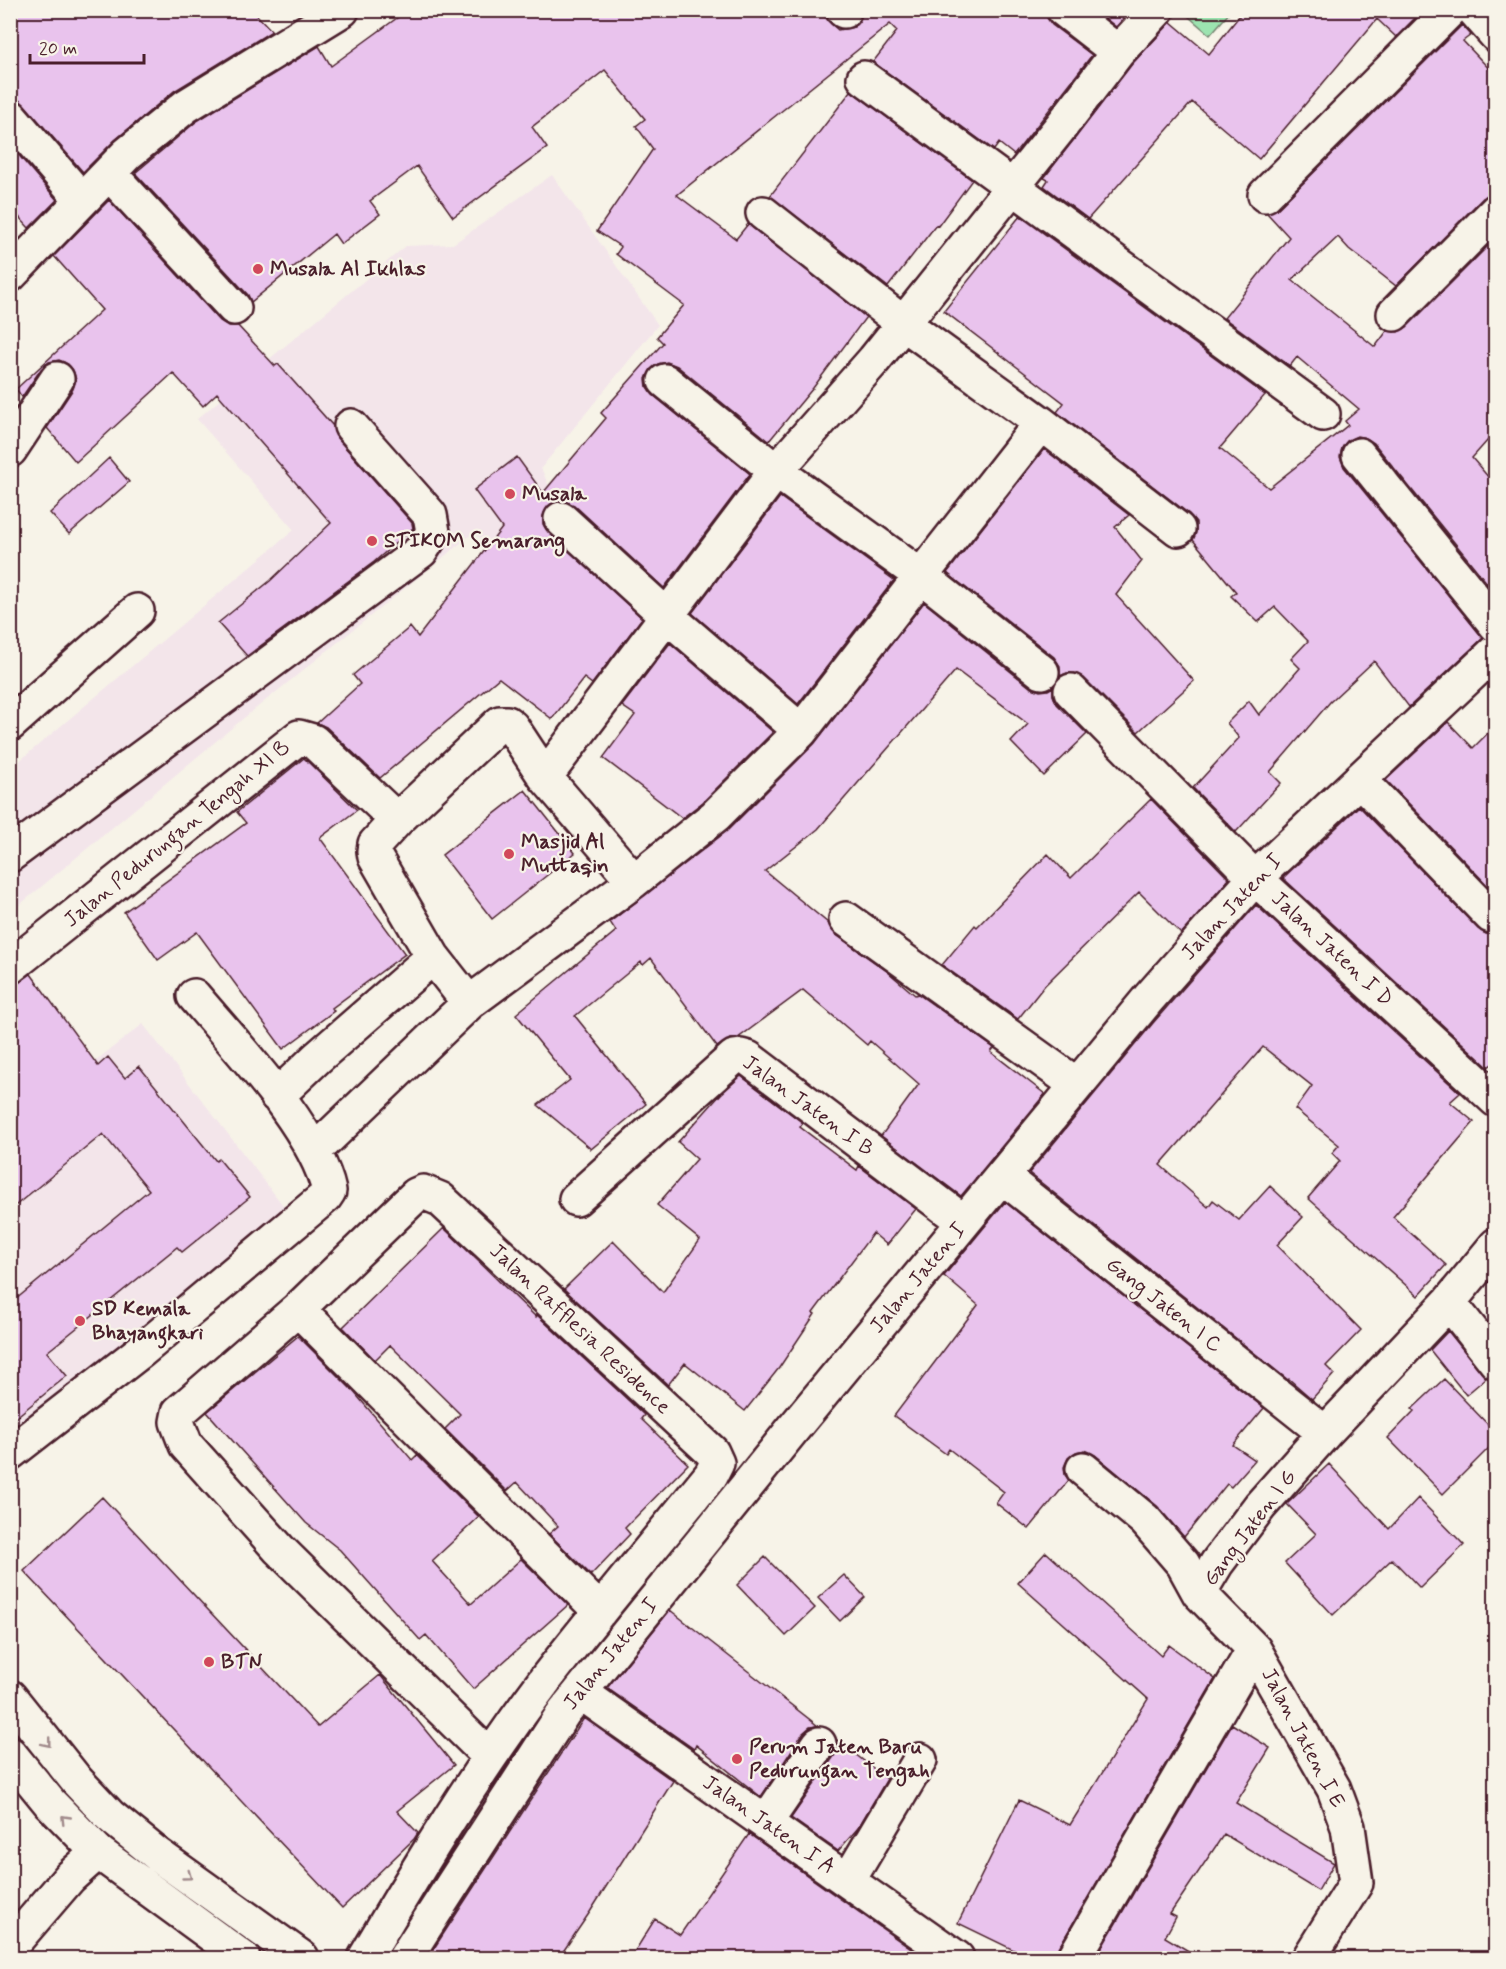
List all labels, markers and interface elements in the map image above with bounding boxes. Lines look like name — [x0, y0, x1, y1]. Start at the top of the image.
scale bar — [30, 27, 144, 65]
text: 20 m — [39, 37, 77, 61]
place label: Musala Al Ikhlas — [270, 255, 426, 283]
marker: Musala Al Ikhlas — [251, 262, 265, 276]
place label: Musala — [522, 480, 588, 508]
marker: Musala — [503, 487, 517, 501]
place label: STIKOM Semarang — [384, 527, 565, 557]
marker: STIKOM Semarang — [365, 534, 379, 548]
street label: Jalan Pedurungan Tengah XI B — [58, 734, 297, 935]
place label: Masjid Al Muttaqin — [521, 828, 609, 880]
marker: Masjid Al Muttaqin — [502, 847, 516, 861]
street label: Jalan Jaten I — [1175, 847, 1289, 967]
street label: Jalan Jaten I D — [1265, 885, 1399, 1013]
street label: Jalan Jaten I B — [737, 1049, 879, 1163]
street label: Jalan Jaten I — [863, 1217, 973, 1339]
street label: Jalan Rafflesia Residence — [483, 1237, 677, 1421]
street label: Gang Jaten I C — [1100, 1251, 1228, 1360]
place label: SD Kemala Bhayangkari — [92, 1295, 204, 1349]
marker: SD Kemala Bhayangkari — [73, 1314, 87, 1328]
street label: Gang Jaten I G — [1197, 1464, 1304, 1593]
street label: Jalan Jaten I — [557, 1592, 665, 1716]
place label: BTN — [221, 1648, 263, 1676]
marker: BTN — [202, 1655, 216, 1669]
street label: Jalan Jaten I E — [1254, 1663, 1352, 1813]
place label: Perum Jaten Baru Pedurungan Tengah — [749, 1733, 930, 1787]
one-way arrow — [39, 1736, 50, 1747]
marker: Perum Jaten Baru Pedurungan Tengah — [730, 1752, 744, 1766]
street label: Jalan Jaten I A — [697, 1769, 841, 1881]
one-way arrow — [62, 1815, 73, 1826]
one-way arrow — [181, 1869, 192, 1880]

